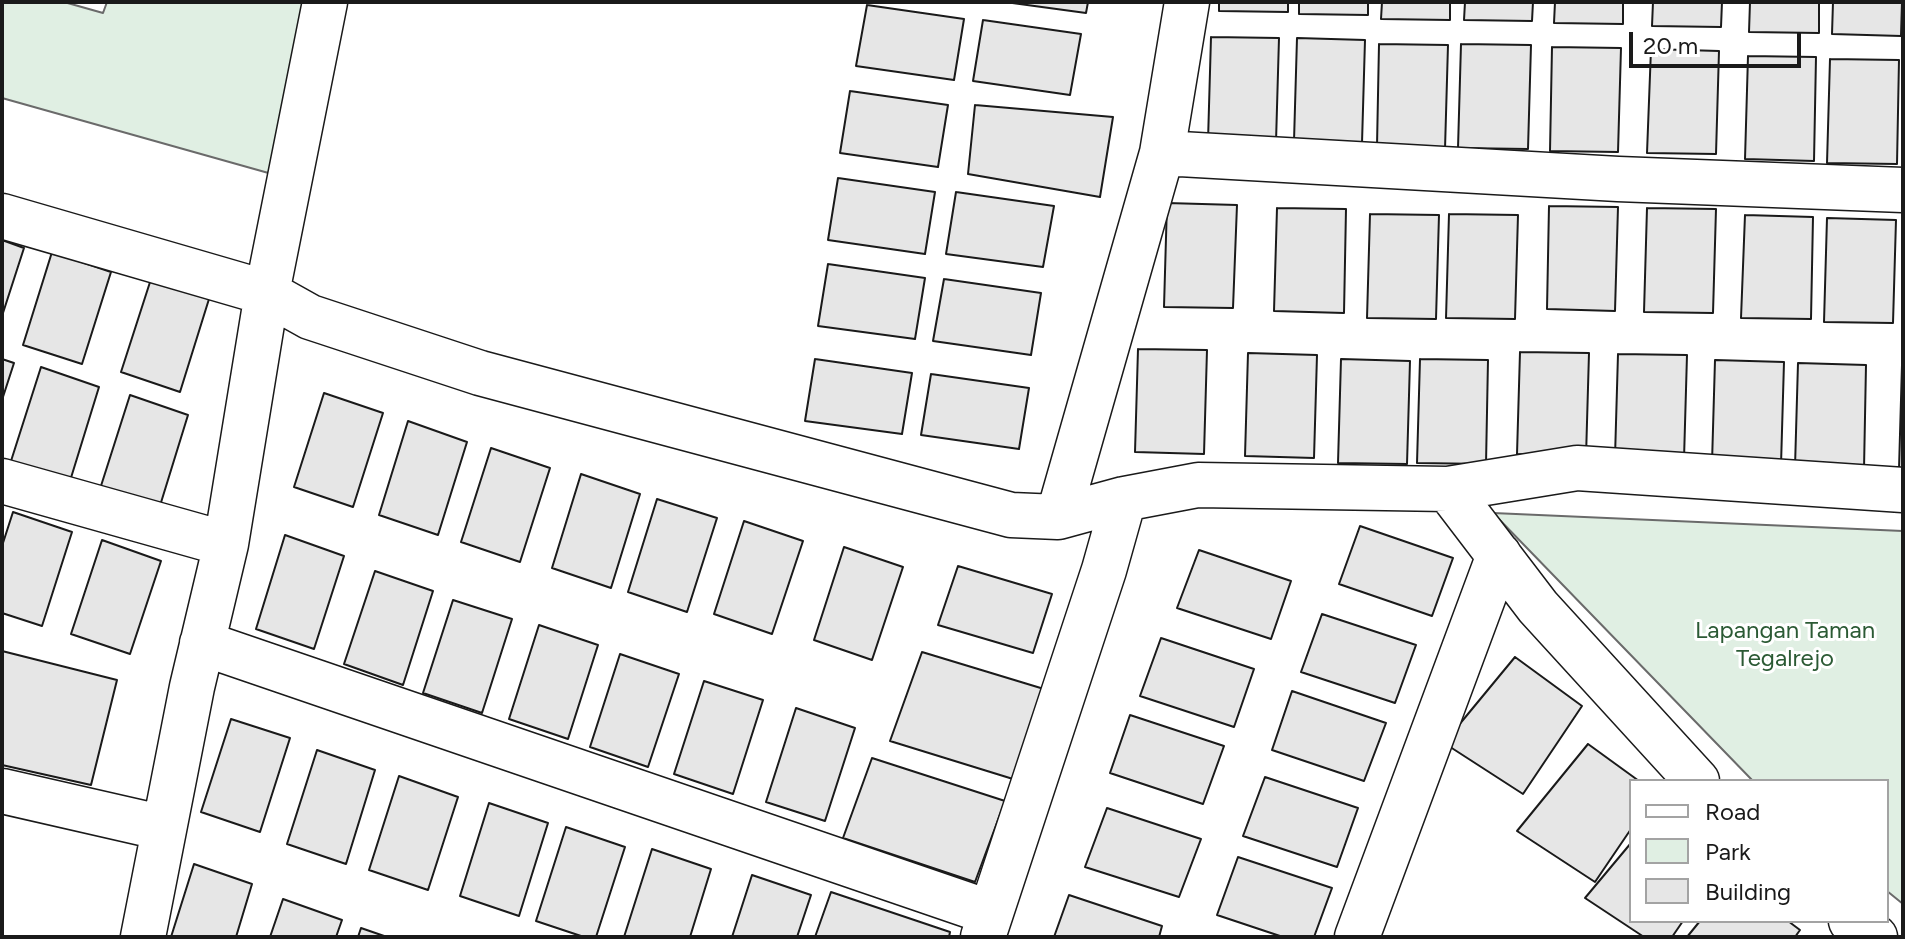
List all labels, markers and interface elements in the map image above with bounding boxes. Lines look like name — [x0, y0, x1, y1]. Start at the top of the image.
scale bar — [1633, 16, 1805, 66]
text: 20 m — [1643, 31, 1698, 60]
park label: Lapangan Taman Tegalrejo — [1695, 617, 1875, 673]
legend — [1629, 779, 1889, 923]
text: Road — [1705, 797, 1760, 826]
text: Park — [1705, 837, 1751, 866]
text: Building — [1705, 877, 1791, 906]

